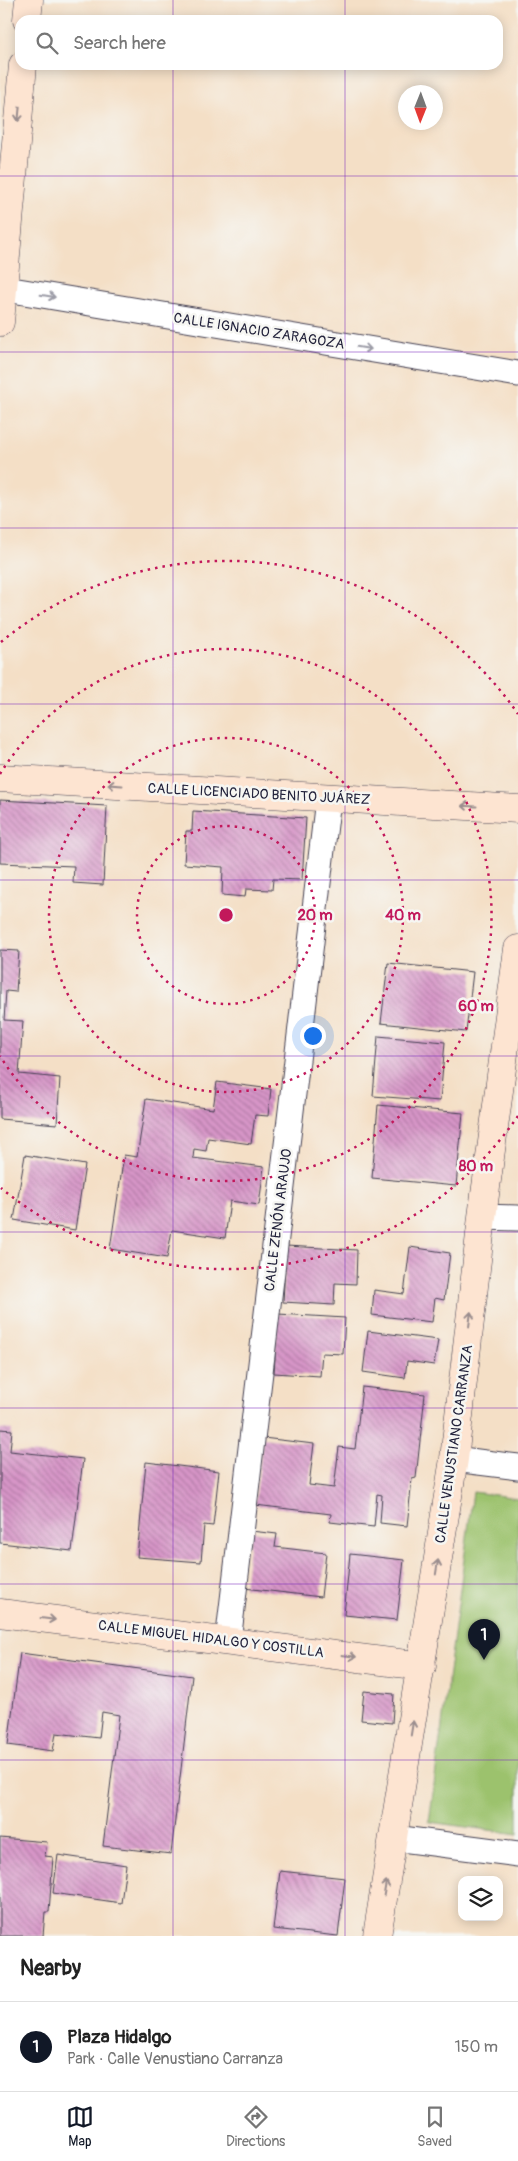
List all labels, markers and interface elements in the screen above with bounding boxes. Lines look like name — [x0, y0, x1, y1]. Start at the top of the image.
search box — [15, 15, 503, 70]
icon: search — [33, 29, 61, 57]
text: Search here — [73, 31, 166, 55]
north arrow — [398, 85, 443, 130]
one-way arrow — [14, 105, 24, 121]
one-way arrow — [40, 291, 56, 301]
street label: CALLE IGNACIO ZARAGOZA — [172, 309, 346, 353]
one-way arrow — [355, 344, 371, 354]
street label: CALLE LICENCIADO BENITO JUÁREZ — [147, 779, 371, 808]
one-way arrow — [107, 781, 123, 790]
one-way arrow — [462, 802, 478, 811]
centre of rings — [217, 906, 235, 924]
text: 20 m — [297, 906, 333, 925]
text: 40 m — [385, 906, 421, 925]
text: 60 m — [458, 997, 494, 1016]
your location — [300, 1023, 326, 1049]
street label: CALLE ZENÓN ARAUJO — [260, 1148, 295, 1292]
text: 80 m — [459, 1157, 493, 1176]
one-way arrow — [465, 1312, 475, 1328]
street label: CALLE VENUSTIANO CARRANZA — [432, 1344, 476, 1544]
one-way arrow — [433, 1560, 443, 1576]
one-way arrow — [40, 1614, 56, 1624]
street label: CALLE MIGUEL HIDALGO Y COSTILLA — [97, 1617, 325, 1661]
pin: 1 — [468, 1619, 500, 1660]
one-way arrow — [340, 1652, 356, 1662]
one-way arrow — [407, 1720, 417, 1736]
map controls — [458, 1876, 503, 1921]
button: layers — [458, 1876, 503, 1921]
one-way arrow — [380, 1880, 390, 1896]
text: Nearby — [20, 1955, 81, 1982]
text: Plaza Hidalgo — [67, 2025, 172, 2049]
text: 1 — [33, 2037, 39, 2057]
text: 150 m — [454, 2037, 498, 2057]
text: Park · Calle Venustiano Carranza — [67, 2049, 283, 2069]
tab: Map — [66, 2103, 94, 2150]
tab: Directions — [226, 2103, 285, 2150]
tab: Saved — [417, 2103, 452, 2150]

